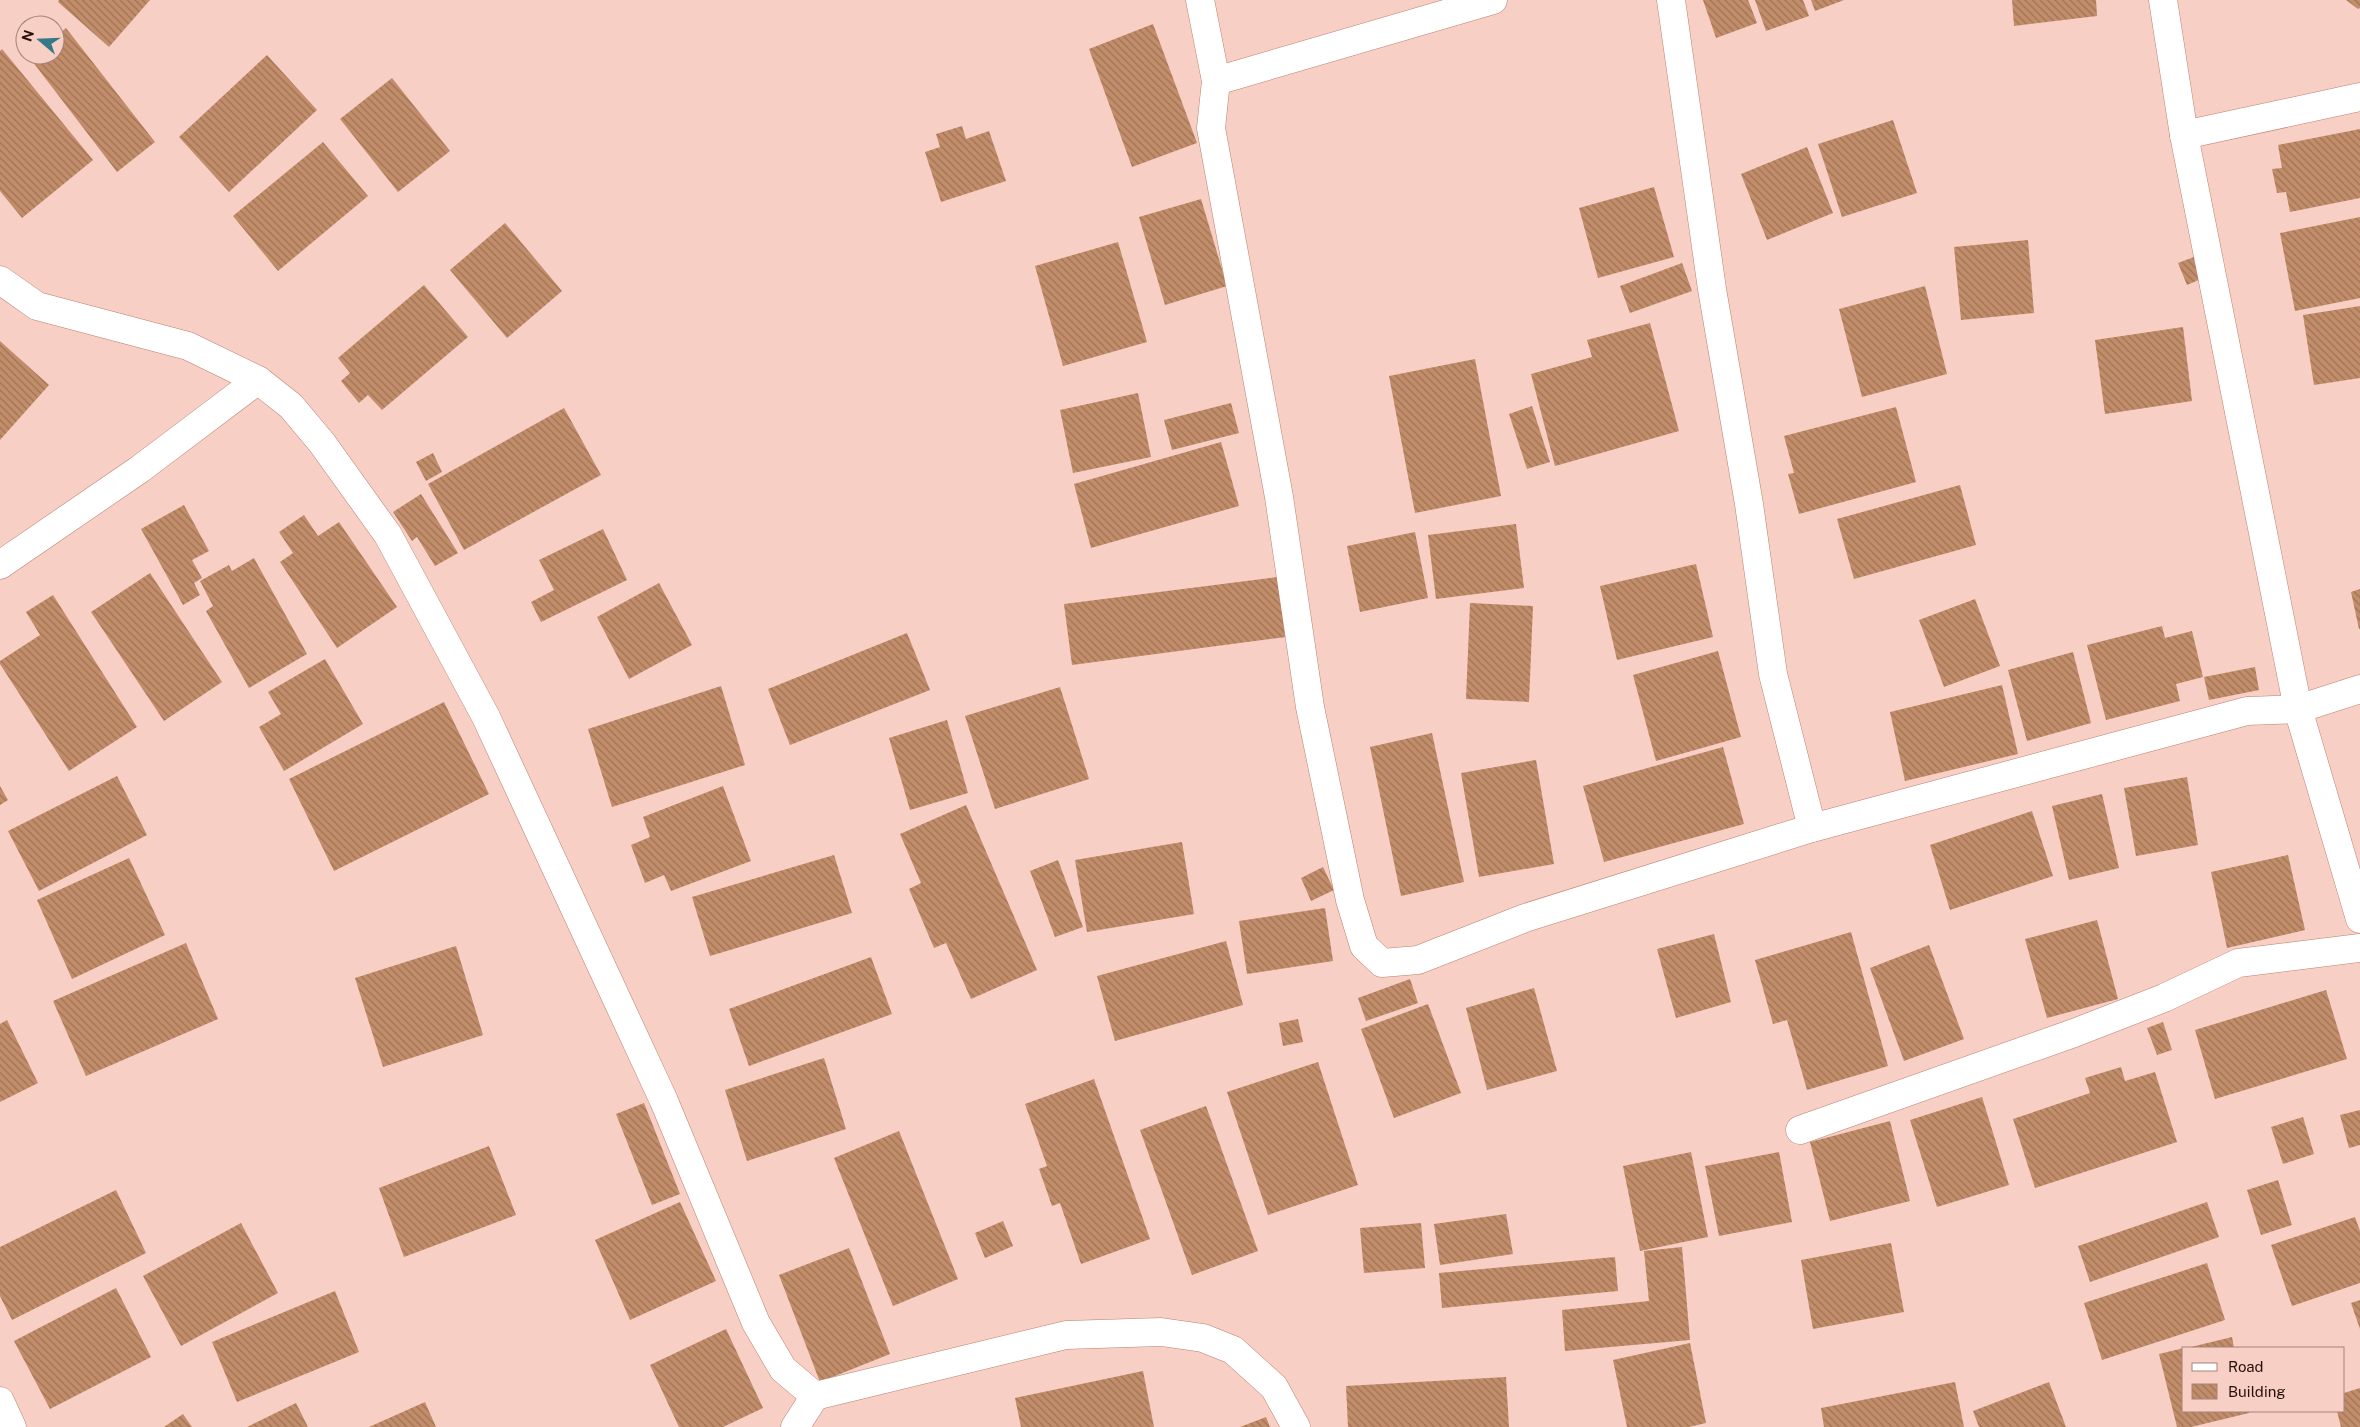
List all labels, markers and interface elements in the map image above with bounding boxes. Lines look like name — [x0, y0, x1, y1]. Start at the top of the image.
north arrow — [15, 15, 65, 65]
text: N — [18, 28, 37, 44]
legend — [2182, 1347, 2345, 1412]
text: Road — [2228, 1358, 2264, 1375]
text: Building — [2228, 1383, 2286, 1400]

